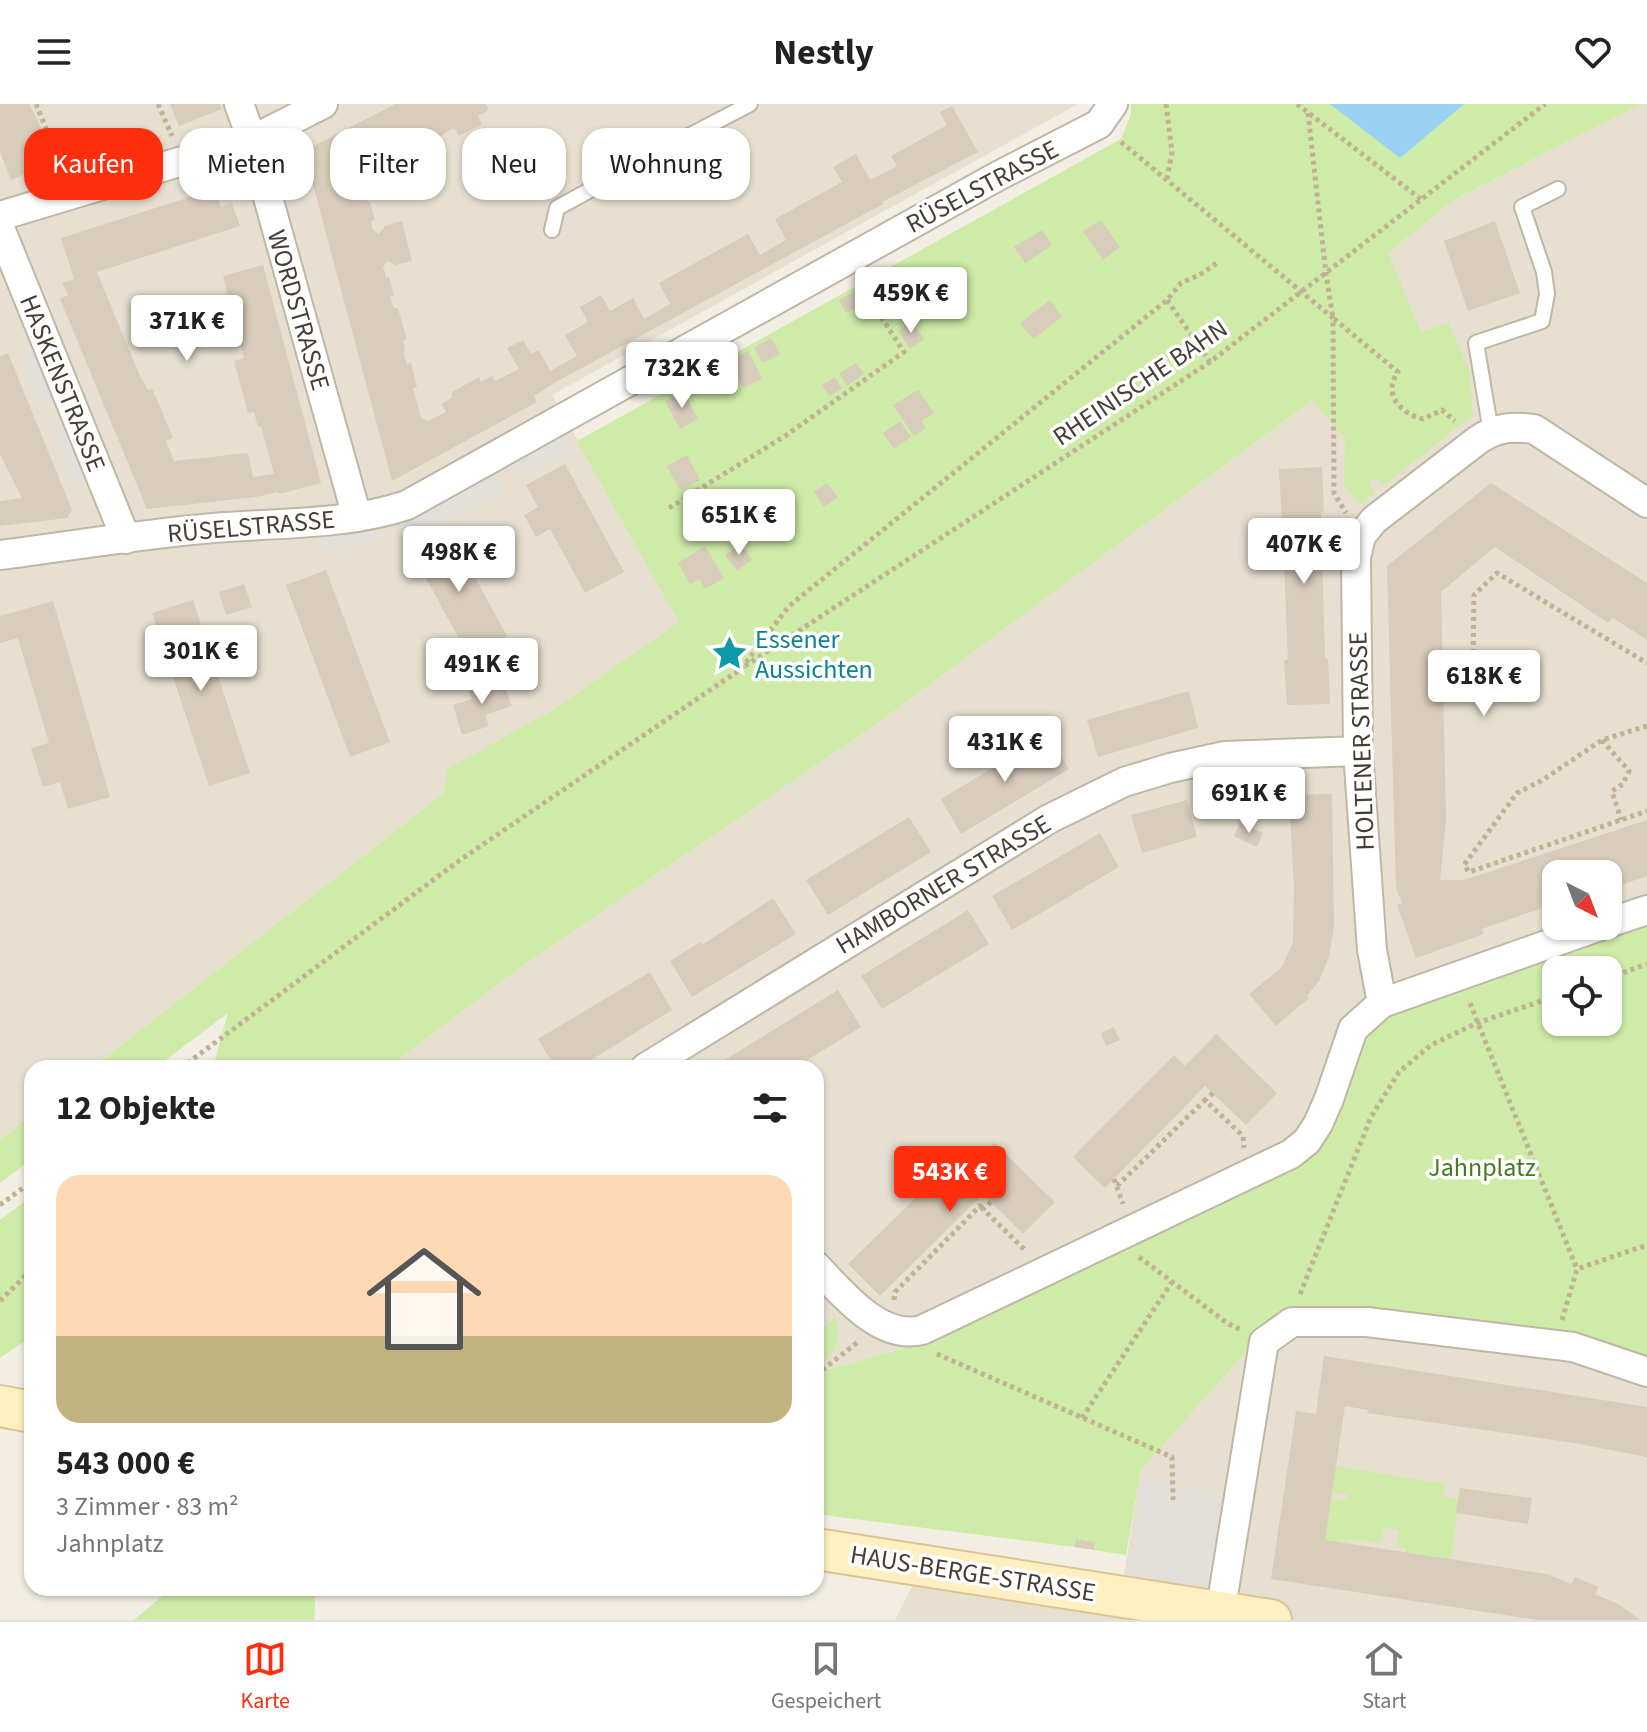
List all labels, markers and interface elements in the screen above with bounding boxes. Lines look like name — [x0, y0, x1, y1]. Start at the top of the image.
text: Nestly — [773, 27, 874, 78]
icon: menu — [32, 30, 76, 74]
icon: heart — [1571, 30, 1615, 74]
chip: Kaufen — [24, 128, 163, 200]
chip: Mieten — [179, 128, 314, 200]
chip: Filter — [330, 128, 446, 200]
chip: Neu — [462, 128, 566, 200]
chip: Wohnung — [582, 128, 750, 200]
street label: RÜSELSTRASSE — [899, 131, 1065, 242]
street label: WORDSTRASSE — [258, 225, 339, 395]
pin: 459K € — [846, 267, 976, 335]
text: 459K € — [873, 274, 949, 311]
street label: HASKENSTRASSE — [10, 289, 115, 477]
pin: 371K € — [122, 295, 252, 363]
text: 371K € — [149, 302, 225, 339]
street label: RHEINISCHE BAHN — [1045, 310, 1235, 455]
pin: 732K € — [617, 342, 747, 410]
text: 732K € — [644, 349, 720, 386]
pin: 651K € — [674, 489, 804, 557]
text: 651K € — [701, 496, 777, 533]
street label: RÜSELSTRASSE — [166, 501, 336, 552]
pin: 407K € — [1239, 518, 1369, 586]
text: 407K € — [1266, 525, 1342, 562]
pin: 498K € — [394, 526, 524, 594]
text: 498K € — [421, 533, 497, 570]
place label: Essener Aussichten — [755, 621, 873, 688]
pin: 301K € — [136, 625, 266, 693]
street label: HOLTENER STRASSE — [1339, 631, 1384, 851]
text: 301K € — [163, 632, 239, 669]
place icon: Essener Aussichten — [710, 635, 748, 673]
pin: 491K € — [417, 638, 547, 706]
text: 491K € — [444, 645, 520, 682]
pin: 618K € — [1419, 650, 1549, 718]
text: 618K € — [1446, 657, 1522, 694]
pin: 431K € — [940, 716, 1070, 784]
text: 431K € — [967, 723, 1043, 760]
pin: 691K € — [1184, 767, 1314, 835]
text: 691K € — [1211, 774, 1287, 811]
street label: HAMBORNER STRASSE — [829, 805, 1058, 963]
north arrow — [1542, 860, 1622, 940]
map controls — [1542, 860, 1622, 1036]
button: locate — [1542, 956, 1622, 1036]
text: 12 Objekte — [56, 1084, 216, 1133]
icon: filters — [748, 1086, 792, 1130]
pin: 543K € — [885, 1146, 1015, 1214]
park label: Jahnplatz — [1428, 1149, 1536, 1186]
text: 543K € — [912, 1153, 988, 1190]
icon: home — [352, 1227, 496, 1371]
text: 543 000 € — [56, 1439, 195, 1488]
text: 3 Zimmer · 83 m² — [56, 1488, 239, 1525]
text: Jahnplatz — [56, 1525, 164, 1562]
street label: HAUS-BERGE-STRASSE — [848, 1536, 1098, 1611]
tab: Karte — [240, 1637, 290, 1717]
tab: Gespeichert — [771, 1637, 881, 1717]
tab: Start — [1362, 1637, 1406, 1717]

